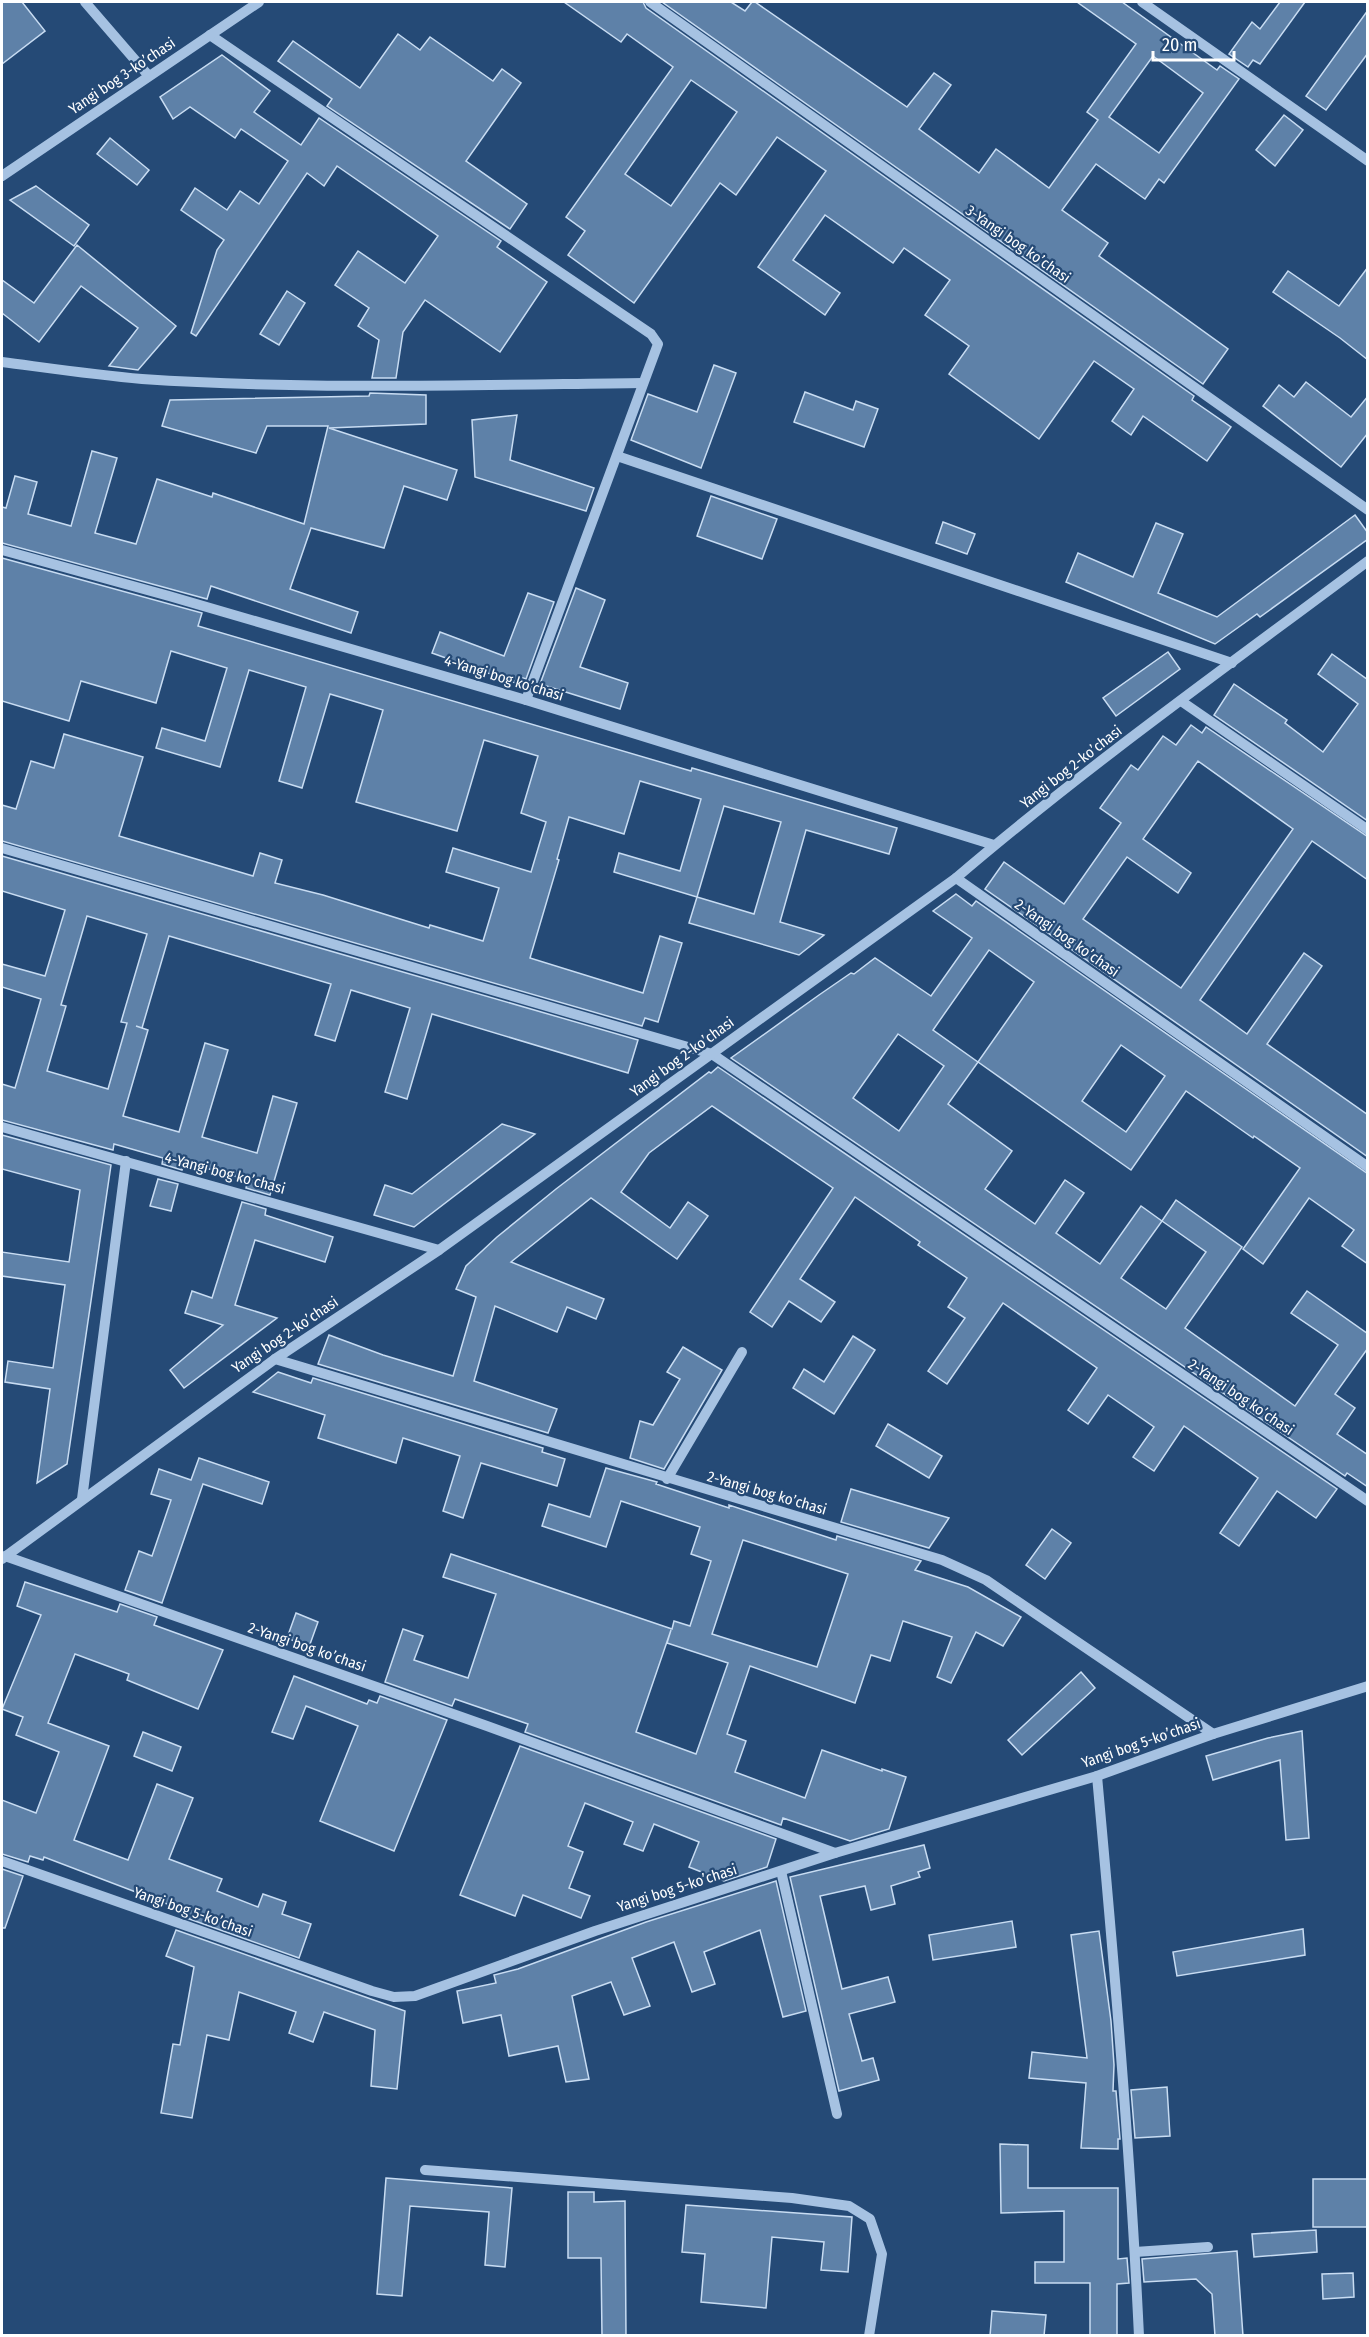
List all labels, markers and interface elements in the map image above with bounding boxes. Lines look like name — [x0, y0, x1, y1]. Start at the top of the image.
scale bar — [1153, 24, 1234, 62]
street label: Yangi bog 3-koʼchasi — [65, 34, 179, 118]
text: 20 m — [1162, 34, 1197, 56]
street label: 3-Yangi bog koʼchasi — [962, 201, 1074, 287]
street label: 4-Yangi bog koʼchasi — [442, 651, 566, 705]
street label: Yangi bog 2-koʼchasi — [1017, 722, 1125, 812]
street label: 2-Yangi bog koʼchasi — [1011, 895, 1123, 981]
street label: Yangi bog 2-koʼchasi — [626, 1013, 738, 1101]
street label: 4-Yangi bog koʼchasi — [163, 1148, 287, 1198]
street label: Yangi bog 2-koʼchasi — [228, 1293, 342, 1377]
street label: 2-Yangi bog koʼchasi — [1185, 1355, 1297, 1439]
street label: 2-Yangi bog koʼchasi — [705, 1467, 829, 1519]
street label: 2-Yangi bog koʼchasi — [246, 1618, 368, 1676]
street label: Yangi bog 5-koʼchasi — [1079, 1714, 1203, 1772]
street label: Yangi bog 5-koʼchasi — [615, 1860, 739, 1916]
street label: Yangi bog 5-koʼchasi — [131, 1883, 255, 1941]

